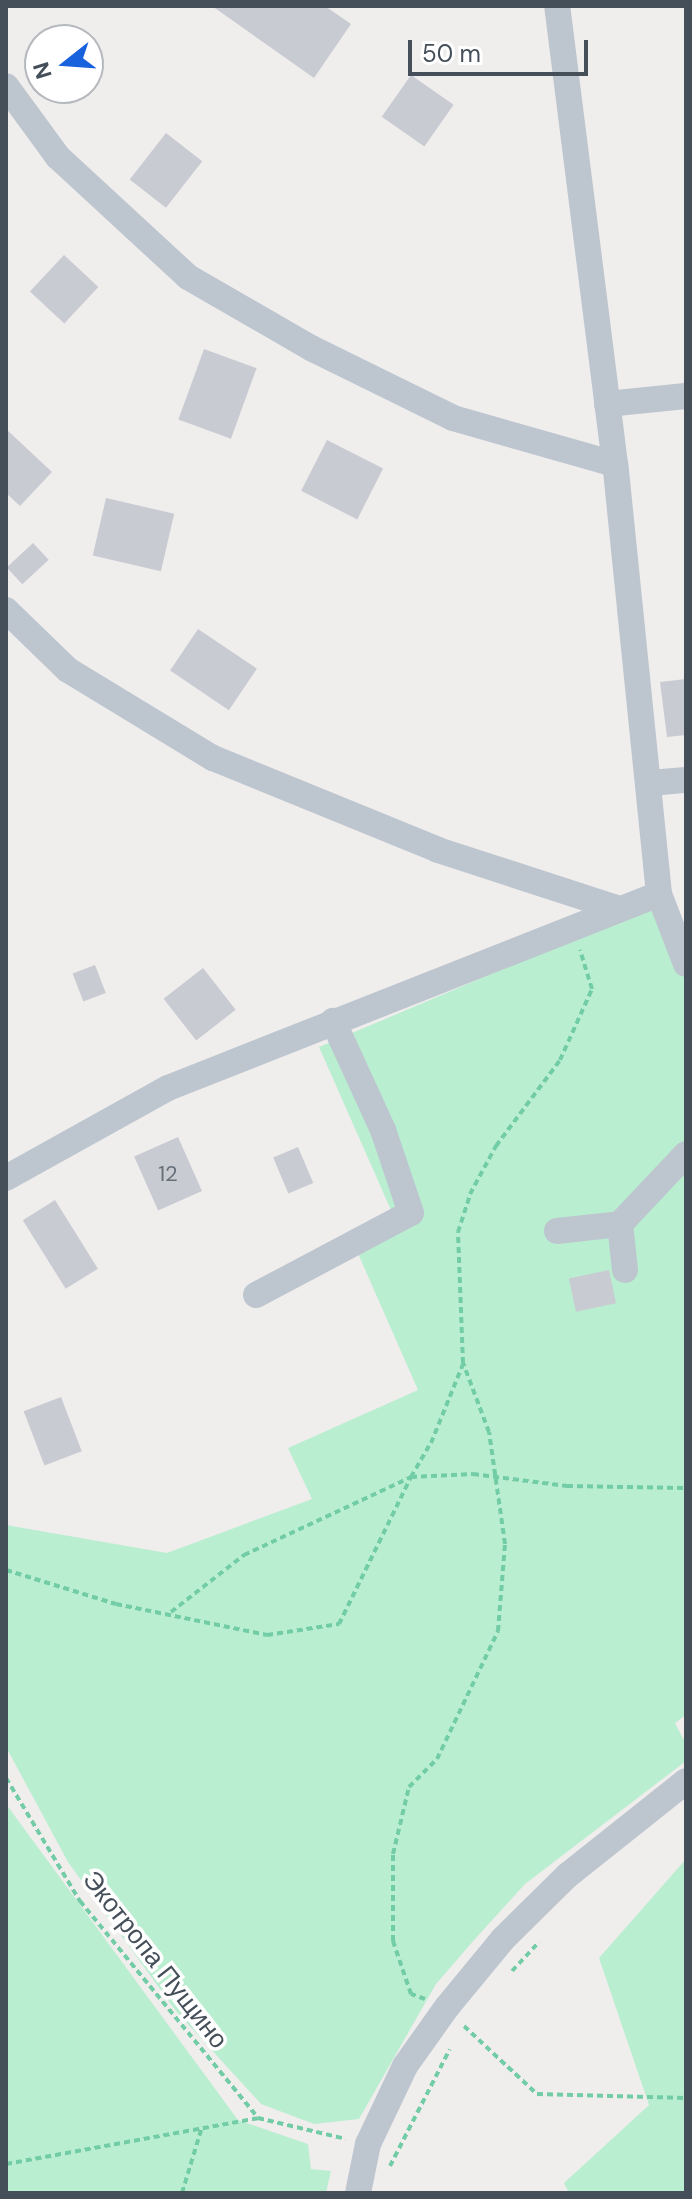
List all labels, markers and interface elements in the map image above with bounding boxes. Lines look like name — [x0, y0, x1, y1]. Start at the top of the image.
north arrow — [24, 24, 104, 104]
scale bar — [412, 24, 592, 74]
text: 50 m — [422, 38, 481, 69]
text: N — [26, 59, 59, 82]
house number: 12 — [158, 1161, 178, 1187]
street label: Экотропа Пущино — [76, 1865, 234, 2055]

